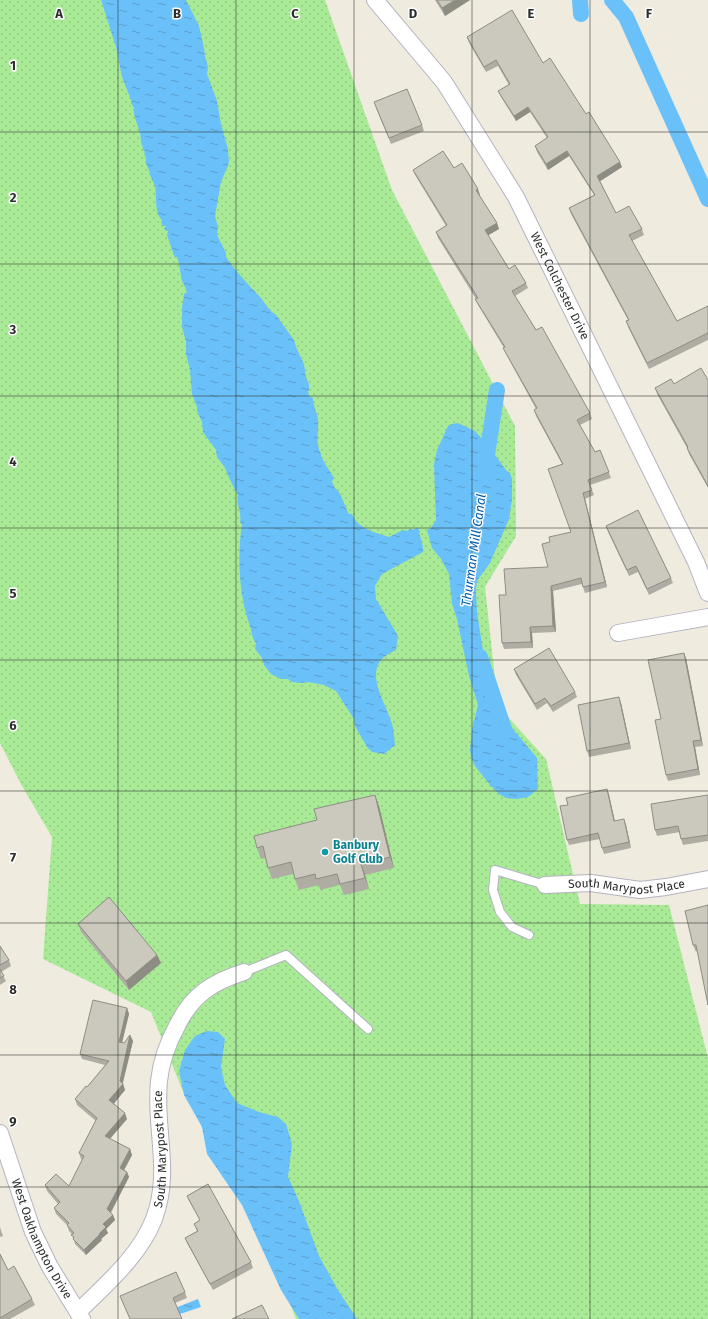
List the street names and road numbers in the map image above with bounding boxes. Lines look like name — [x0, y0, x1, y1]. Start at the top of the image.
street label: West Colchester Drive — [527, 230, 592, 342]
street label: South Marypost Place — [568, 876, 686, 897]
street label: South Marypost Place — [151, 1090, 169, 1209]
street label: West Oakhampton Drive — [9, 1177, 75, 1302]

